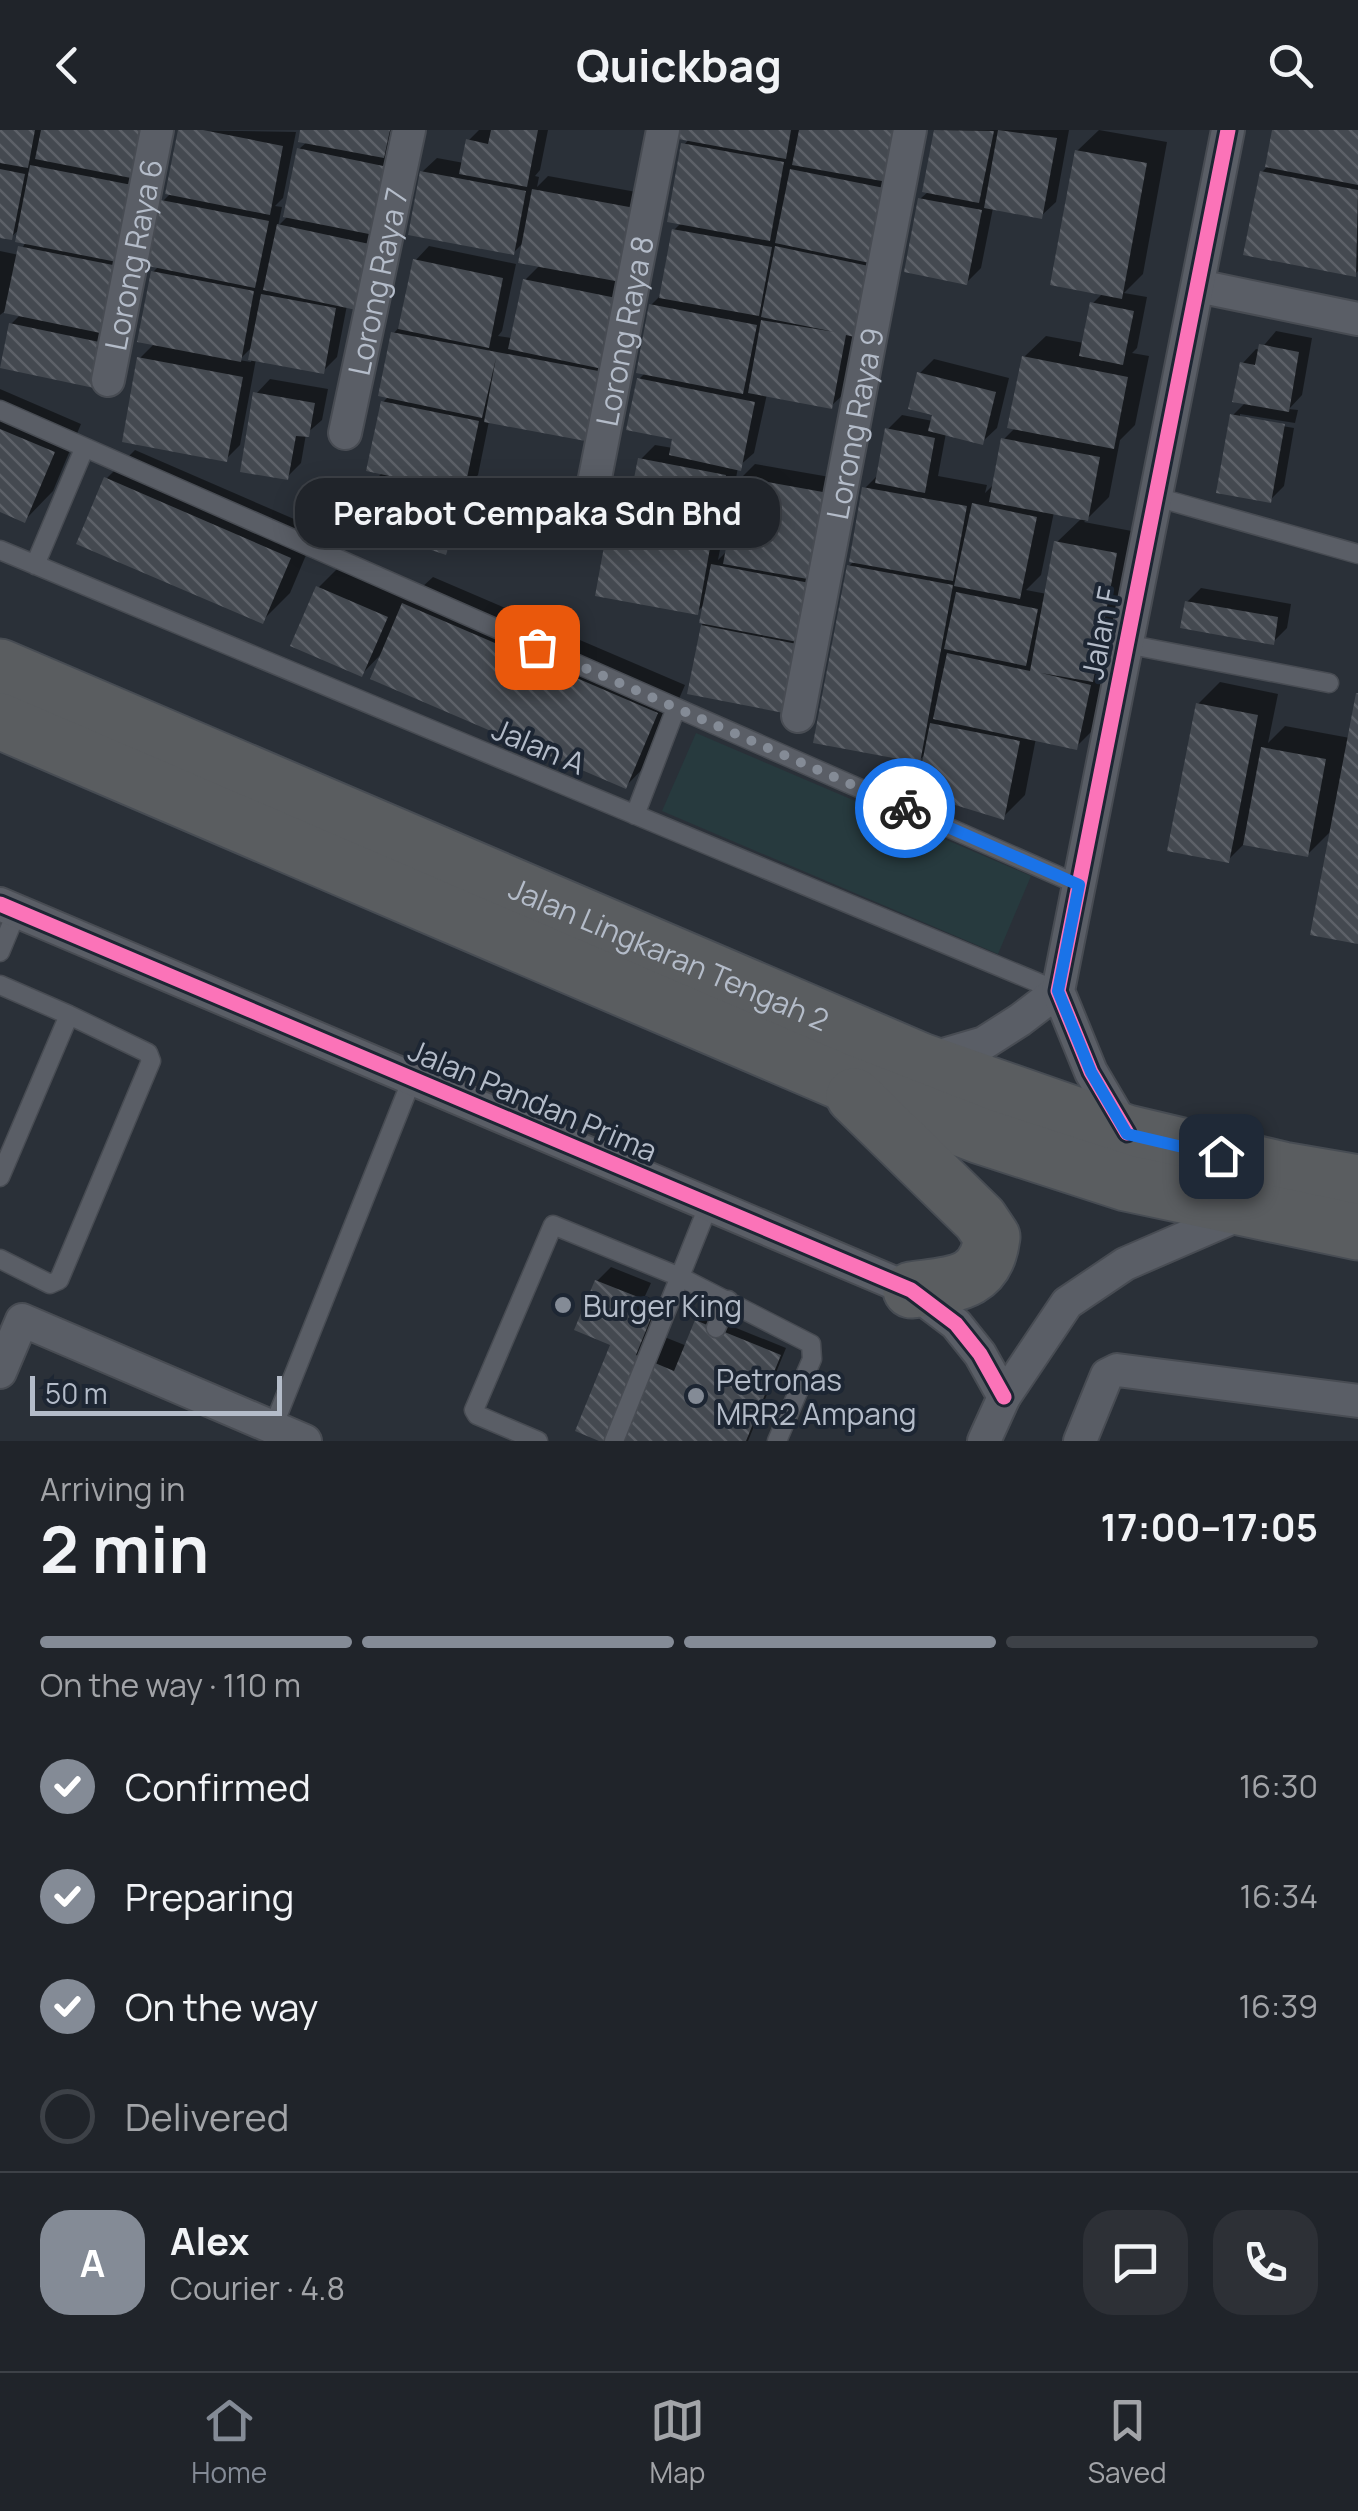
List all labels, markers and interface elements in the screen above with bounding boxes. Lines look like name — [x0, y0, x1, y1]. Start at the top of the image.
text: Quickbag — [576, 34, 782, 96]
icon: back — [40, 38, 95, 93]
icon: search — [1263, 38, 1318, 93]
street label: Lorong Raya 6 — [94, 155, 171, 354]
street label: Lorong Raya 7 — [337, 184, 417, 379]
street label: Lorong Raya 8 — [585, 232, 662, 429]
street label: Lorong Raya 9 — [816, 324, 892, 523]
callout: Perabot Cempaka Sdn Bhd — [294, 477, 780, 547]
text: Perabot Cempaka Sdn Bhd — [333, 491, 742, 535]
street label: Jalan F — [1071, 583, 1129, 683]
pin — [495, 605, 580, 690]
icon: bag — [510, 620, 565, 675]
street label: Jalan A — [486, 708, 592, 784]
courier — [855, 758, 955, 858]
icon: bike — [878, 781, 933, 836]
street label: Jalan Lingkaran Tengah 2 — [503, 867, 836, 1040]
street label: Jalan Pandan Prima — [402, 1029, 664, 1171]
pin — [1179, 1114, 1264, 1199]
icon: home — [1194, 1129, 1249, 1184]
place label: Burger King — [583, 1285, 742, 1326]
marker: Burger King — [552, 1294, 574, 1316]
place label: Petronas MRR2 Ampang — [716, 1359, 917, 1434]
scale bar — [30, 1371, 282, 1416]
text: 50 m — [45, 1374, 108, 1412]
marker: Petronas MRR2 Ampang — [685, 1385, 707, 1407]
text: Arriving in — [40, 1467, 185, 1511]
text: 17:00–17:05 — [1101, 1500, 1318, 1552]
text: 2 min — [40, 1504, 209, 1593]
text: On the way · 110 m — [40, 1663, 301, 1707]
icon: check — [40, 1759, 95, 1814]
text: Confirmed — [125, 1760, 311, 1812]
text: 16:30 — [1239, 1764, 1318, 1808]
icon: check — [40, 1869, 95, 1924]
text: Preparing — [125, 1870, 294, 1922]
text: 16:34 — [1240, 1874, 1318, 1918]
icon: check — [40, 1979, 95, 2034]
text: On the way — [125, 1980, 318, 2032]
text: 16:39 — [1239, 1984, 1318, 2028]
text: Delivered — [125, 2090, 289, 2142]
button: chat — [1083, 2210, 1188, 2315]
button: phone — [1213, 2210, 1318, 2315]
text: Alex — [170, 2214, 249, 2266]
text: A — [80, 2236, 105, 2288]
text: Courier · 4.8 — [170, 2266, 345, 2310]
tab: Home — [191, 2393, 267, 2491]
tab: Map — [650, 2393, 705, 2491]
tab: Saved — [1088, 2393, 1167, 2491]

